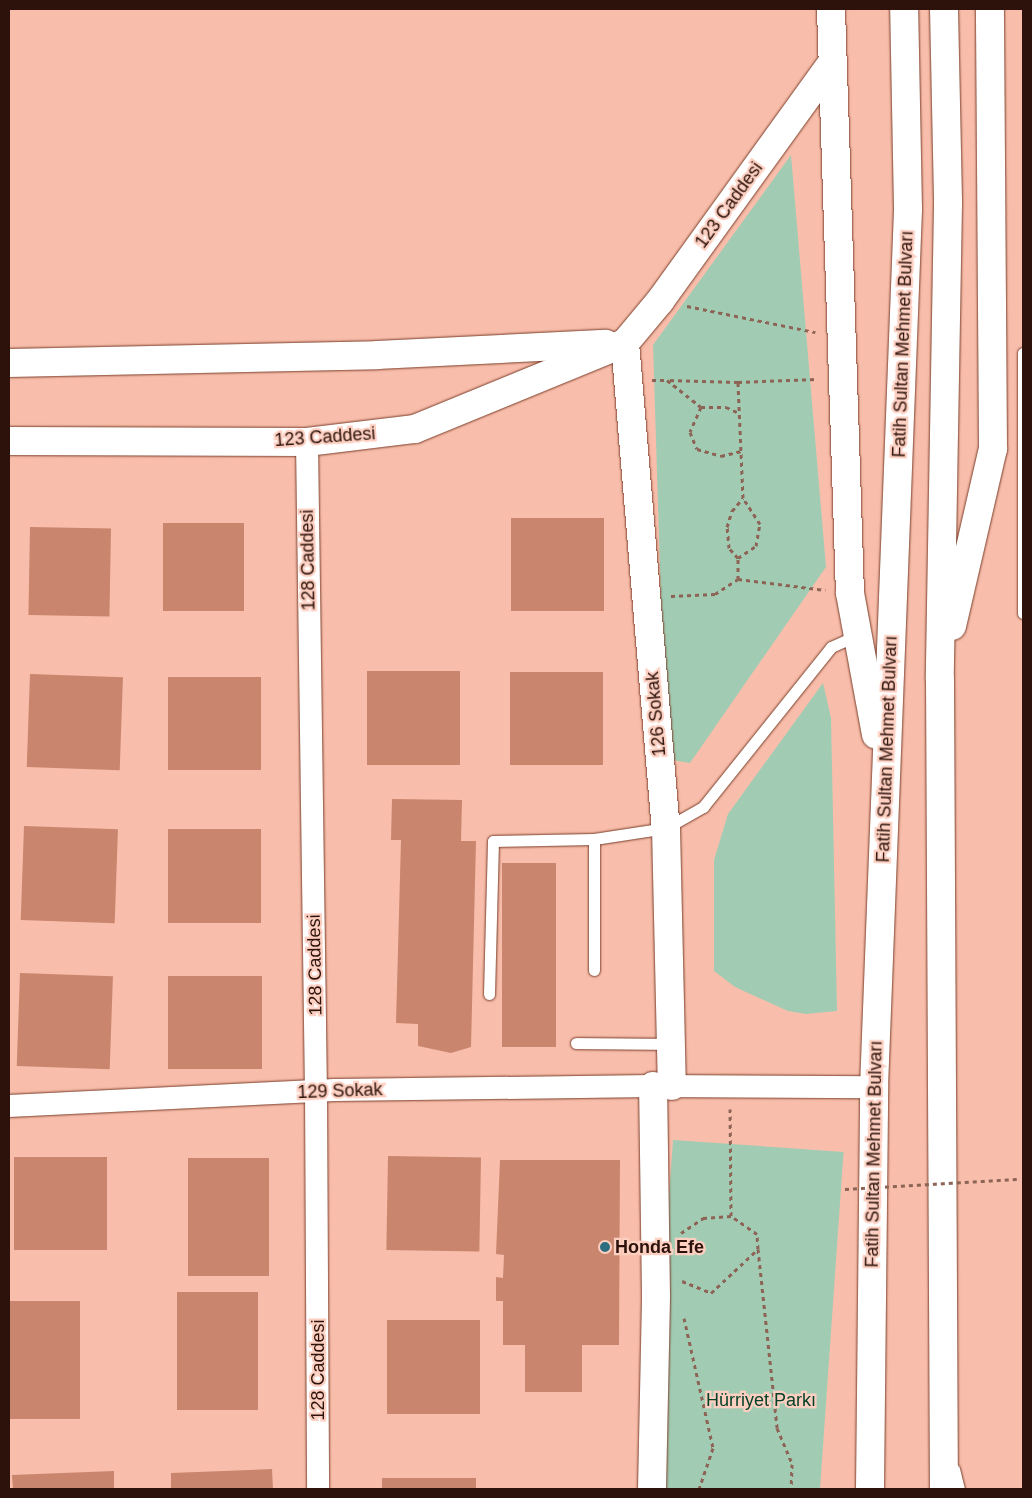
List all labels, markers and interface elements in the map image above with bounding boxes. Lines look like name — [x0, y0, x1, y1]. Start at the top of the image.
street label: 123 Caddesi — [691, 158, 767, 252]
street label: Fatih Sultan Mehmet Bulvarı — [888, 230, 918, 458]
street label: 123 Caddesi — [274, 423, 376, 451]
street label: 128 Caddesi — [296, 509, 320, 611]
street label: Fatih Sultan Mehmet Bulvarı — [872, 635, 902, 863]
street label: 126 Sokak — [642, 671, 670, 757]
street label: 128 Caddesi — [303, 914, 327, 1016]
street label: Fatih Sultan Mehmet Bulvarı — [861, 1040, 887, 1268]
street label: 129 Sokak — [297, 1079, 383, 1103]
place label: Honda Efe — [615, 1236, 704, 1258]
marker: Honda Efe — [599, 1241, 611, 1253]
street label: 128 Caddesi — [307, 1319, 329, 1421]
park label: Hürriyet Parkı — [706, 1389, 816, 1411]

